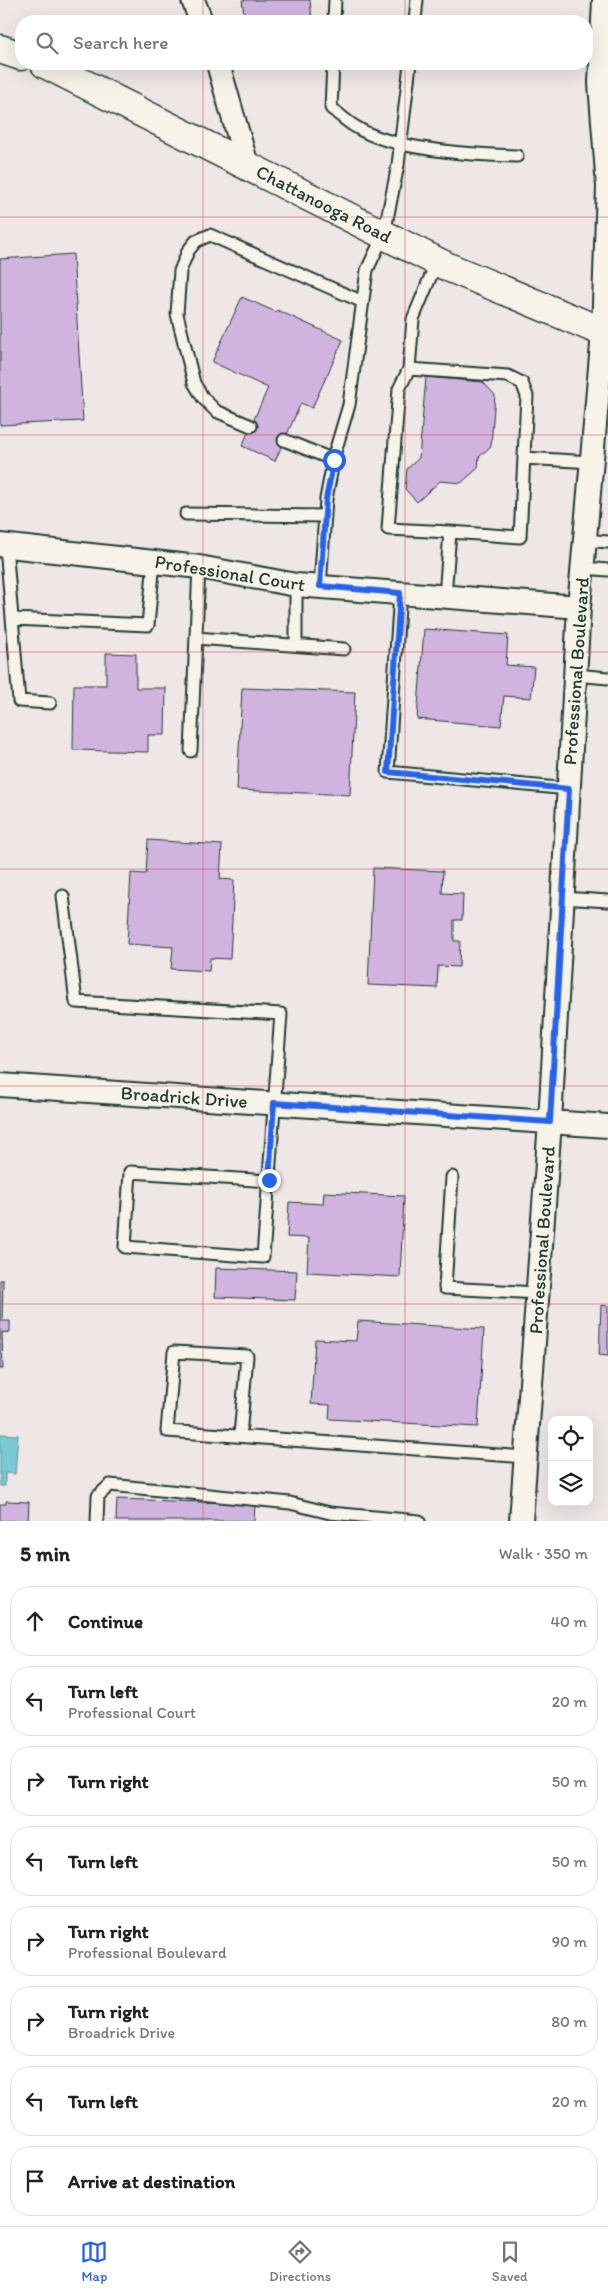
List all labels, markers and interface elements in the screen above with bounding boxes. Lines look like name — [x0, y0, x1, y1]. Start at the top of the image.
search box — [15, 15, 593, 70]
icon: search — [33, 29, 61, 57]
text: Search here — [73, 31, 168, 54]
street label: Chattanooga Road — [252, 160, 396, 248]
route start — [323, 449, 346, 472]
street label: Professional Court — [153, 550, 307, 596]
street label: Professional Boulevard — [558, 576, 594, 766]
street label: Broadrick Drive — [120, 1081, 248, 1113]
street label: Professional Boulevard — [524, 1145, 560, 1335]
route end — [258, 1169, 281, 1192]
map controls — [548, 1416, 593, 1506]
button: locate — [548, 1416, 593, 1461]
button: layers — [548, 1461, 593, 1506]
text: 5 min — [20, 1541, 70, 1566]
text: Walk · 350 m — [499, 1544, 588, 1563]
icon: ahead — [21, 1607, 49, 1635]
text: Continue — [68, 1610, 143, 1633]
text: 40 m — [550, 1612, 587, 1631]
text: Turn left — [68, 1680, 138, 1703]
icon: left — [21, 1687, 49, 1715]
text: 20 m — [552, 1692, 587, 1711]
text: Professional Court — [68, 1703, 196, 1722]
icon: right — [21, 1767, 49, 1795]
text: Turn right — [68, 1770, 149, 1793]
text: 50 m — [552, 1772, 587, 1791]
icon: left — [21, 1847, 49, 1875]
text: Turn left — [68, 1850, 138, 1873]
text: 50 m — [552, 1852, 587, 1871]
text: Turn right — [68, 1920, 149, 1943]
icon: right — [21, 1927, 49, 1955]
text: 90 m — [552, 1932, 587, 1951]
text: Professional Boulevard — [68, 1943, 227, 1962]
text: Turn right — [68, 2000, 149, 2023]
icon: right — [21, 2007, 49, 2035]
text: 80 m — [551, 2012, 587, 2031]
text: Broadrick Drive — [68, 2023, 175, 2042]
icon: left — [21, 2087, 49, 2115]
text: Turn left — [68, 2090, 138, 2113]
text: 20 m — [552, 2092, 587, 2111]
icon: arrive — [21, 2167, 49, 2195]
text: Arrive at destination — [68, 2170, 235, 2193]
tab: Map — [80, 2238, 108, 2285]
tab: Directions — [269, 2238, 331, 2285]
tab: Saved — [492, 2238, 528, 2285]

